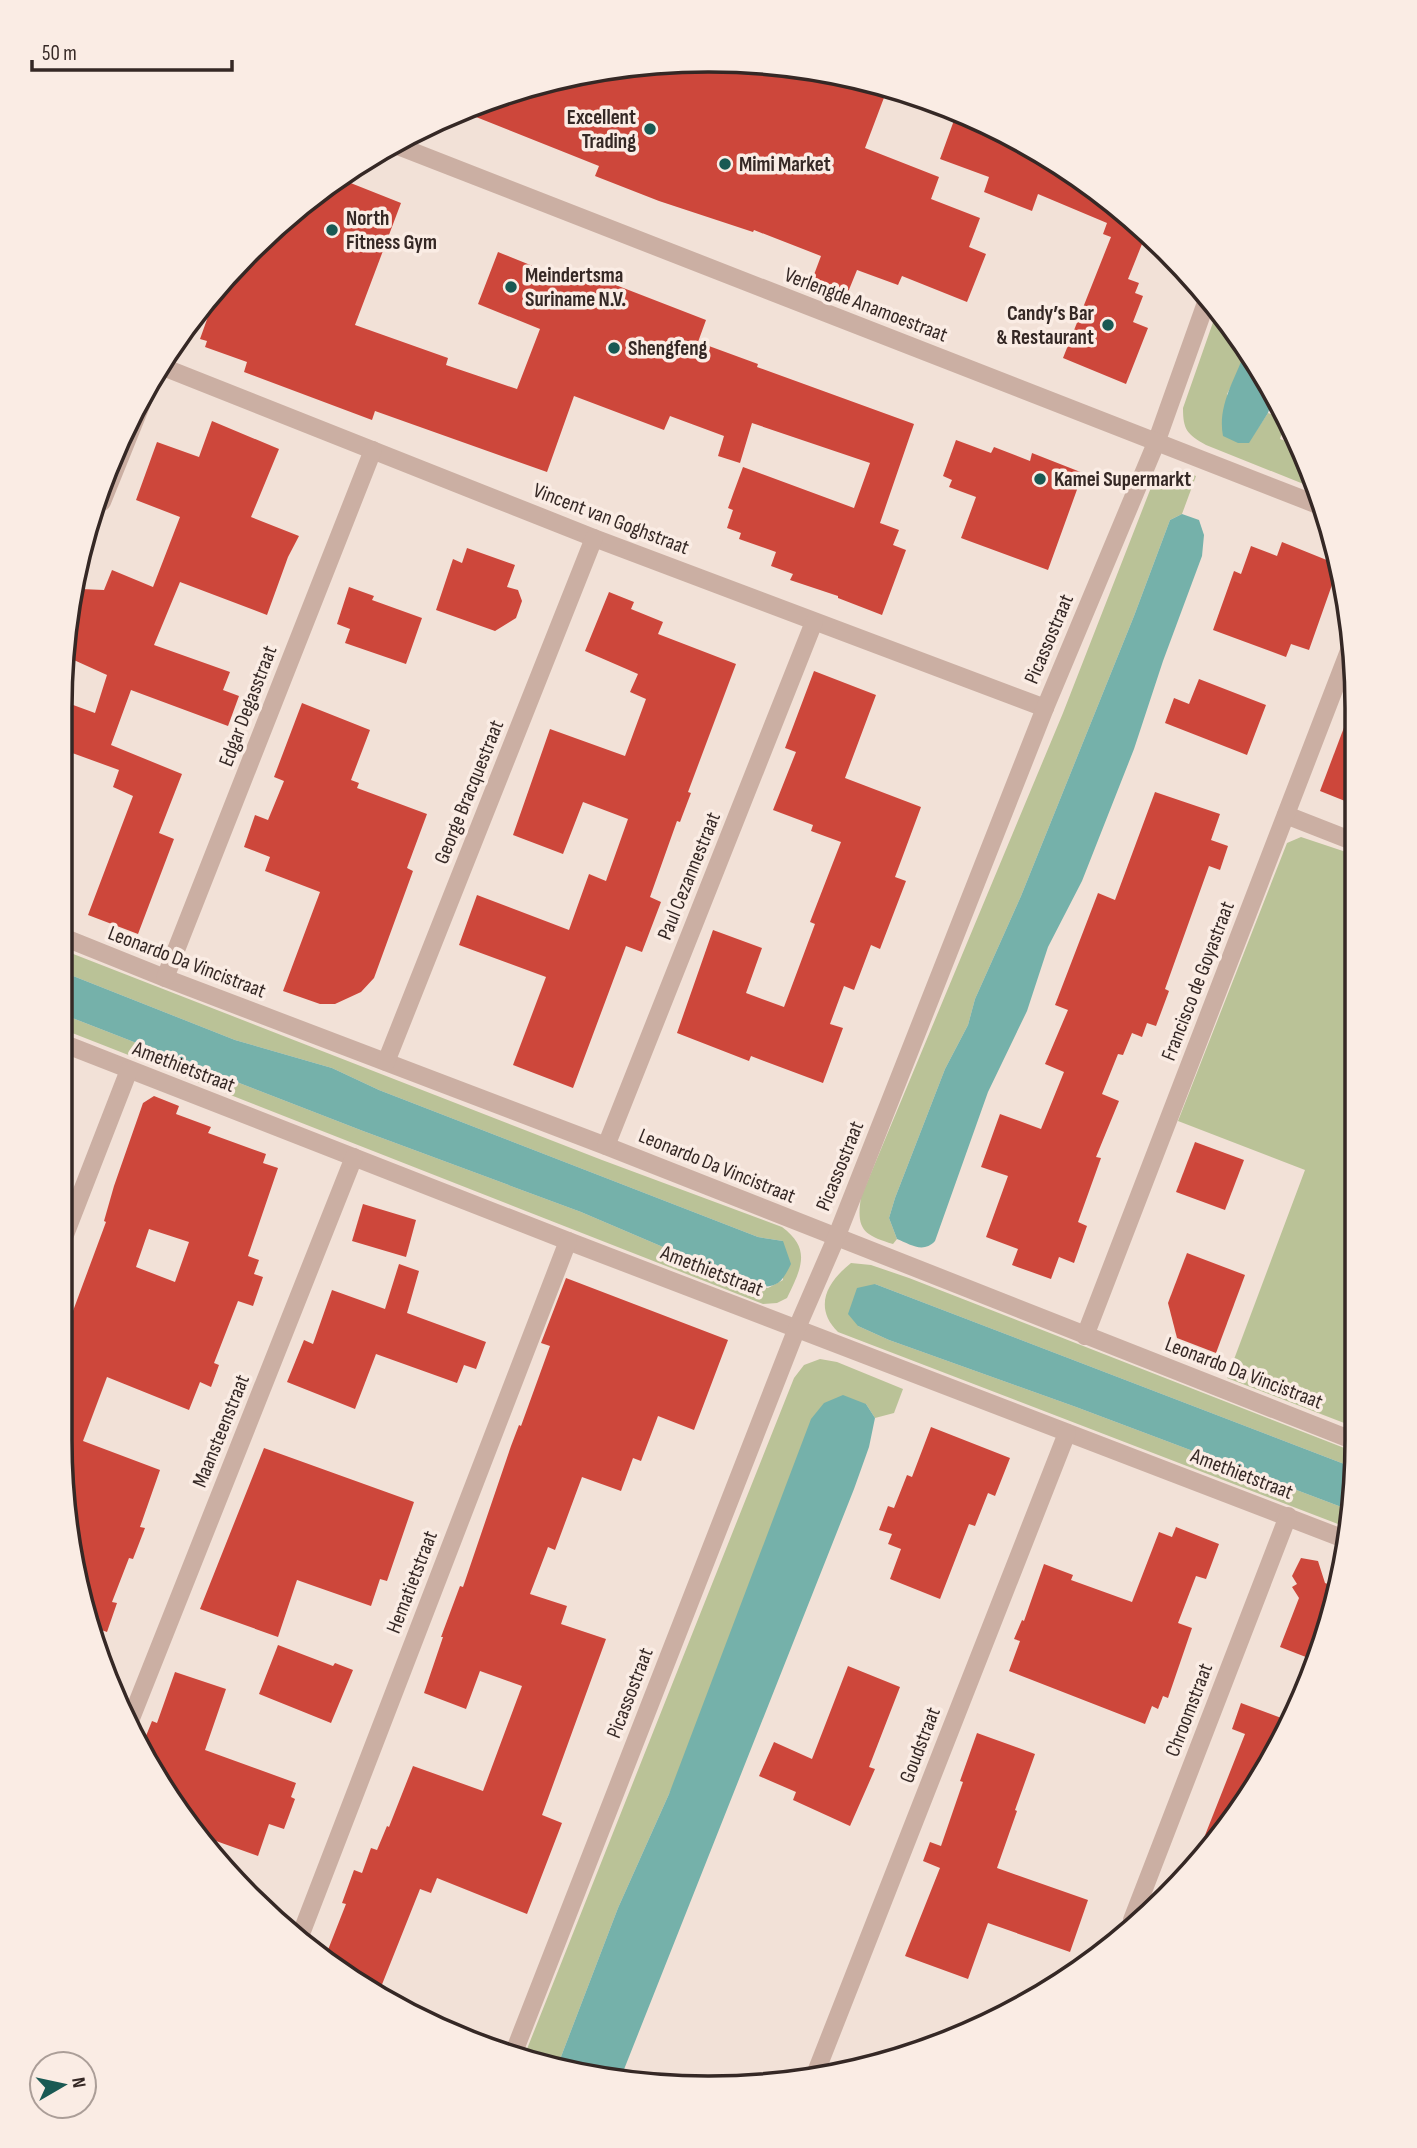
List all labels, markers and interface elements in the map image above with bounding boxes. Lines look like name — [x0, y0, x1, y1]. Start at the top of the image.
scale bar — [32, 28, 231, 72]
text: 50 m — [42, 41, 77, 66]
place label: Excellent Trading — [567, 105, 636, 154]
marker: Excellent Trading — [642, 121, 658, 137]
place label: Mimi Market — [739, 152, 831, 177]
marker: Mimi Market — [717, 156, 733, 172]
place label: North Fitness Gym — [346, 206, 437, 255]
marker: North Fitness Gym — [324, 222, 340, 238]
street label: Verlengde Anamoestraat — [781, 262, 951, 348]
place label: Meindertsma Suriname N.V. — [525, 263, 626, 312]
marker: Meindertsma Suriname N.V. — [503, 279, 519, 295]
place label: Candy’s Bar & Restaurant — [997, 301, 1095, 350]
marker: Candy’s Bar & Restaurant — [1100, 317, 1116, 333]
place label: Shengfeng — [628, 336, 707, 361]
marker: Shengfeng — [606, 340, 622, 356]
place label: Kamei Supermarkt — [1054, 467, 1191, 492]
marker: Kamei Supermarkt — [1032, 471, 1048, 487]
street label: Vincent van Goghstraat — [530, 478, 692, 560]
street label: Picassostraat — [1019, 590, 1079, 688]
street label: Edgar Degasstraat — [214, 642, 282, 770]
street label: George Bracquestraat — [429, 716, 509, 868]
street label: Paul Cezannestraat — [652, 809, 726, 943]
street label: Francisco de Goyastraat — [1156, 898, 1240, 1064]
street label: Leonardo Da Vincistraat — [105, 920, 269, 1004]
street label: Amethietstraat — [128, 1036, 239, 1098]
street label: Picassostraat — [811, 1117, 869, 1215]
street label: Leonardo Da Vincistraat — [635, 1123, 799, 1209]
street label: Amethietstraat — [656, 1240, 767, 1302]
street label: Leonardo Da Vincistraat — [1162, 1331, 1326, 1415]
street label: Maansteenstraat — [187, 1371, 255, 1491]
street label: Amethietstraat — [1186, 1443, 1297, 1505]
street label: Hematietstraat — [381, 1527, 443, 1637]
street label: Picassostraat — [601, 1644, 659, 1742]
street label: Chroomstraat — [1160, 1660, 1218, 1760]
street label: Goudstraat — [894, 1704, 946, 1786]
north arrow — [28, 2050, 98, 2120]
text: N — [66, 2076, 90, 2089]

